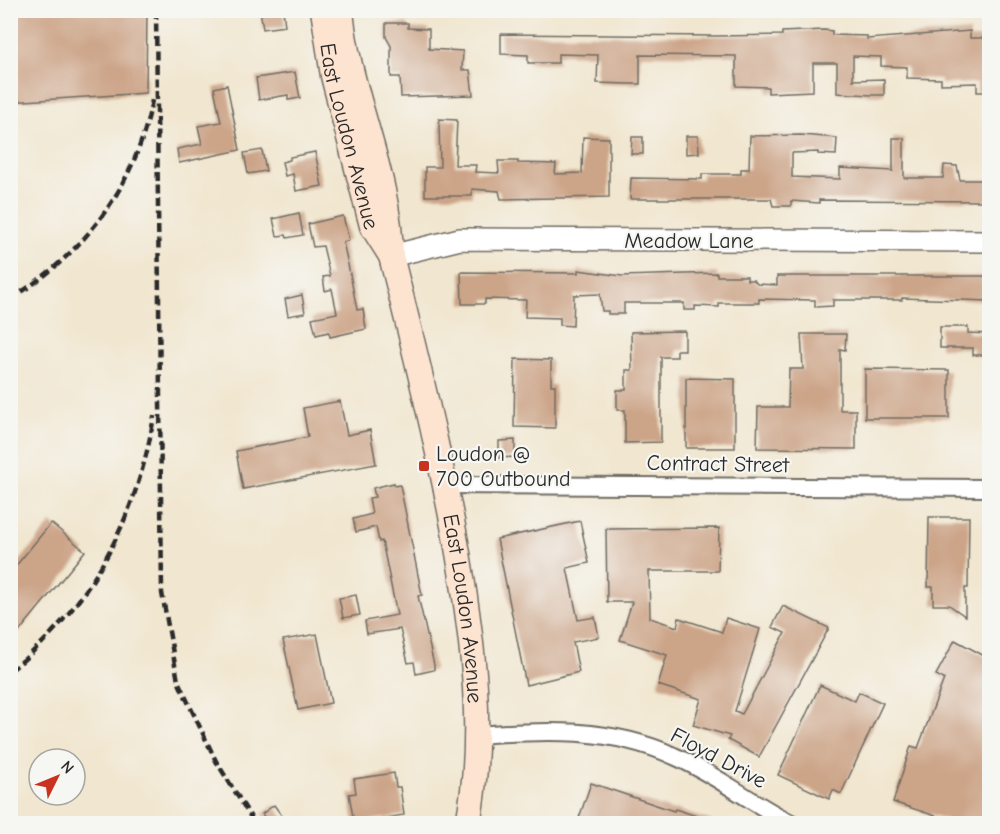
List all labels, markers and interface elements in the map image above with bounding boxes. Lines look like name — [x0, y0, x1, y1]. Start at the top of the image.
street label: East Loudon Avenue — [314, 41, 384, 232]
street label: Meadow Lane — [624, 228, 754, 254]
place label: Loudon @ 700 Outbound — [436, 441, 571, 492]
street label: Contract Street — [646, 450, 790, 478]
marker: Loudon @ 700 Outbound — [417, 459, 431, 473]
street label: East Loudon Avenue — [437, 512, 488, 704]
street label: Floyd Drive — [666, 722, 771, 794]
north arrow — [27, 747, 87, 807]
text: N — [57, 757, 77, 777]

